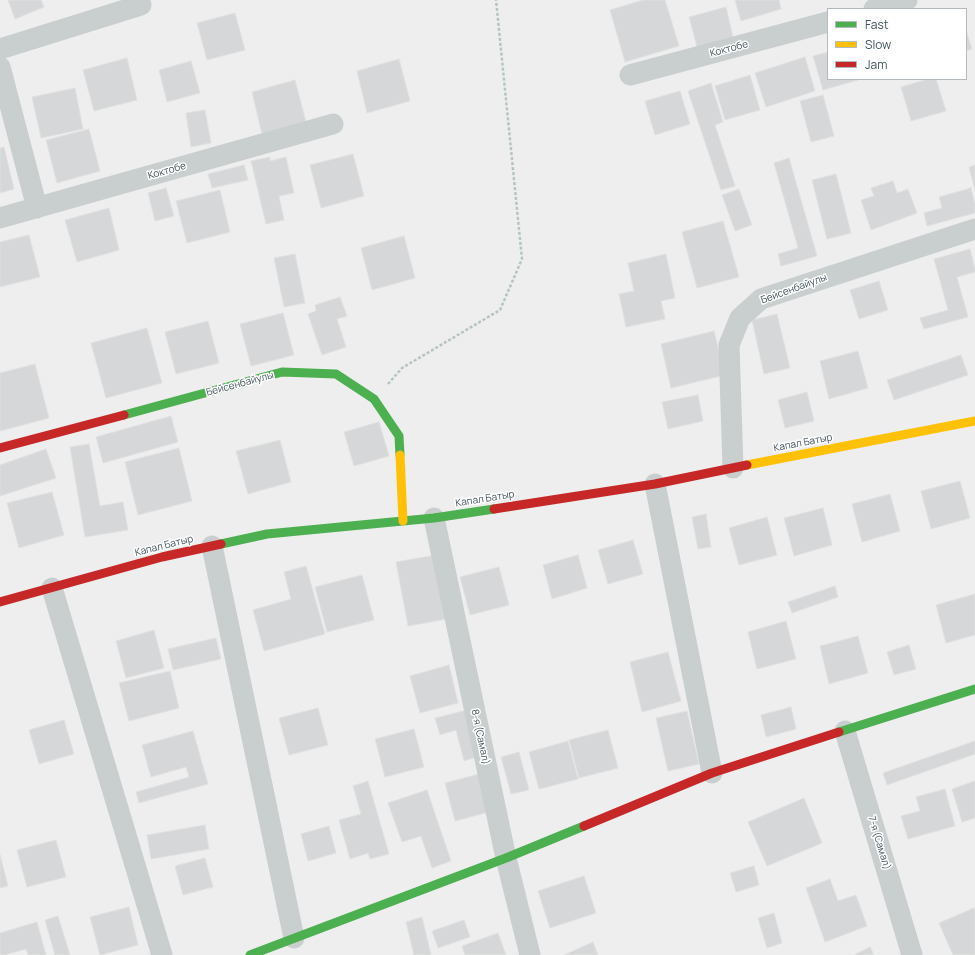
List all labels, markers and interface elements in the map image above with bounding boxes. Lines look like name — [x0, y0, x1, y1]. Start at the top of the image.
legend — [827, 8, 967, 80]
text: Fast — [865, 16, 889, 33]
text: Slow — [865, 36, 891, 53]
street label: Коктобе — [709, 38, 749, 60]
text: Jam — [865, 56, 887, 73]
street label: Коктобе — [147, 160, 187, 182]
street label: Бейсенбайулы — [759, 271, 829, 307]
street label: Бейсенбайулы — [205, 369, 275, 399]
street label: Капал Батыр — [773, 431, 833, 455]
street label: Капал Батыр — [455, 488, 515, 510]
street label: Капал Батыр — [134, 533, 194, 559]
street label: 8-я (Самал) — [468, 708, 492, 766]
street label: 7-я (Самал) — [865, 815, 893, 871]

